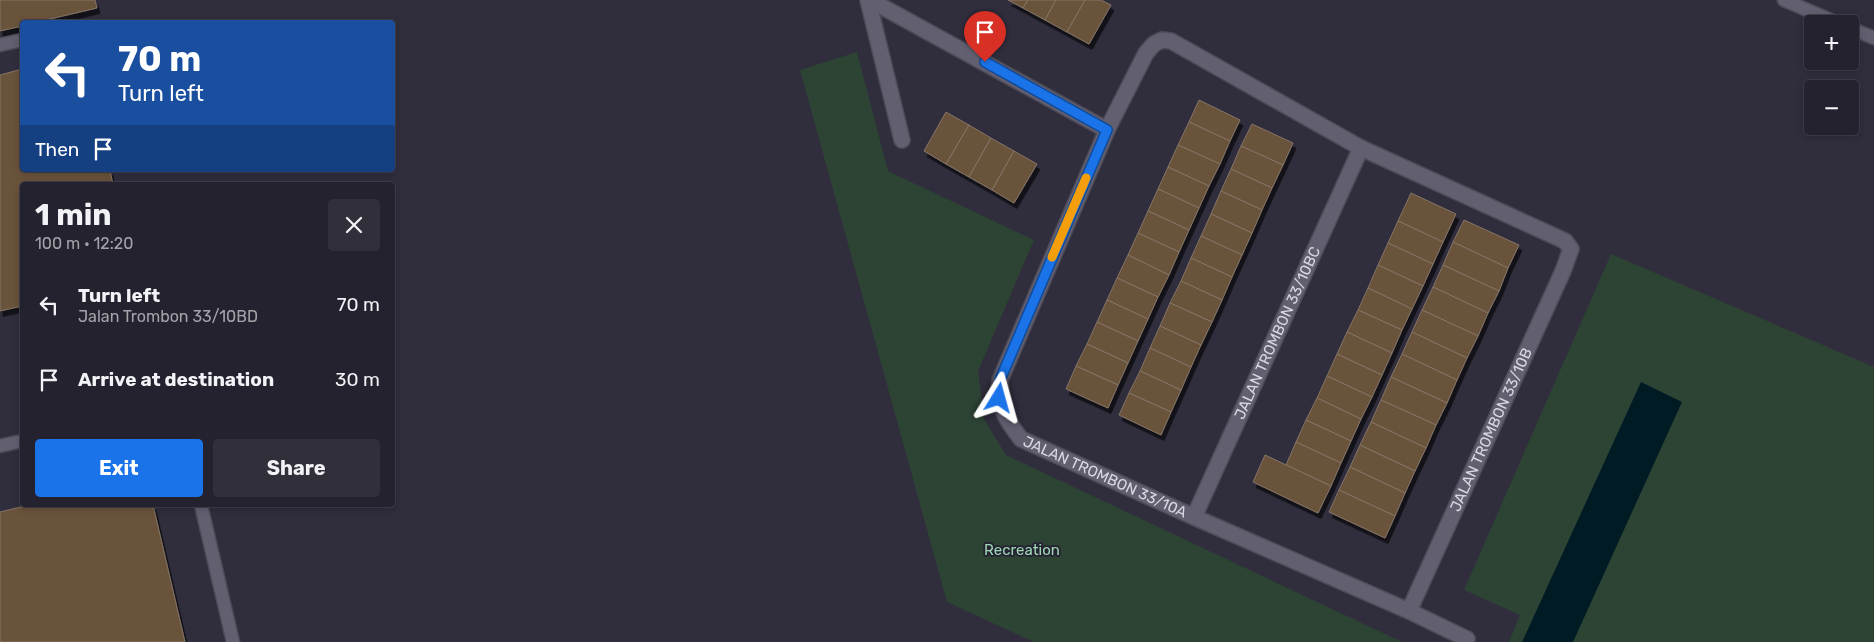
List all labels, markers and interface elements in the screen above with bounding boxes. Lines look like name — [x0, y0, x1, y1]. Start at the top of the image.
pin — [964, 11, 1006, 62]
map controls — [1804, 15, 1859, 135]
button: + — [1804, 15, 1859, 70]
icon: arrive — [971, 18, 999, 46]
text: 70 m — [118, 38, 201, 80]
icon: left — [35, 40, 100, 105]
text: Turn left — [118, 80, 204, 107]
button: − — [1804, 80, 1859, 135]
icon: arrive — [89, 135, 117, 163]
text: Then — [35, 138, 79, 161]
text: 1 min — [35, 197, 112, 233]
button: close — [328, 199, 380, 251]
text: 100 m · 12:20 — [35, 234, 133, 253]
street label: JALAN TROMBON 33/10BC — [1230, 244, 1324, 422]
text: Turn left — [78, 284, 160, 307]
icon: left — [35, 291, 63, 319]
text: 70 m — [337, 293, 380, 316]
text: Jalan Trombon 33/10BD — [78, 307, 258, 326]
street label: JALAN TROMBON 33/10B — [1446, 345, 1536, 514]
icon: arrive — [35, 366, 63, 394]
text: Arrive at destination — [78, 368, 274, 391]
text: 30 m — [335, 368, 380, 391]
position arrow — [972, 371, 1024, 423]
street label: JALAN TROMBON 33/10A — [1020, 432, 1190, 522]
button: Exit — [35, 439, 203, 497]
button: Share — [213, 439, 380, 497]
park label: Recreation — [984, 541, 1060, 559]

